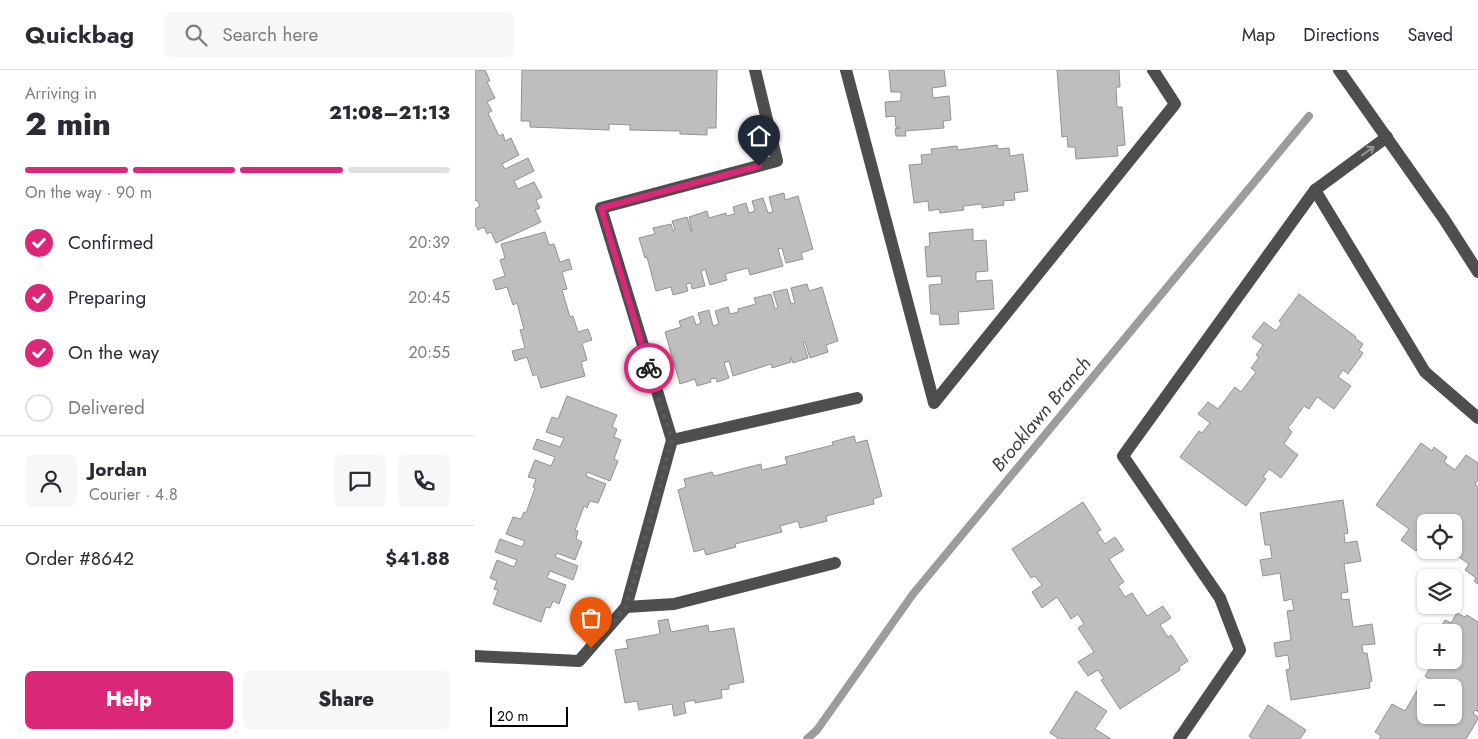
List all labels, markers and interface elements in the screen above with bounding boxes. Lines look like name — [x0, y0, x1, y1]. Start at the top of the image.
search box — [164, 12, 514, 57]
text: Quickbag — [25, 17, 134, 52]
icon: search — [182, 21, 210, 49]
text: Search here — [222, 21, 318, 48]
text: Map — [1242, 22, 1275, 48]
text: Directions — [1303, 22, 1379, 48]
text: Saved — [1407, 22, 1453, 48]
text: Arriving in — [25, 82, 97, 105]
text: 21:08–21:13 — [329, 99, 450, 126]
text: 2 min — [25, 101, 111, 147]
pin — [738, 115, 780, 166]
icon: home — [745, 122, 773, 150]
one-way arrow — [1361, 146, 1375, 156]
text: On the way · 90 m — [25, 181, 152, 204]
icon: check — [25, 229, 53, 257]
text: Confirmed — [68, 229, 154, 256]
text: 20:39 — [409, 231, 450, 254]
icon: check — [25, 284, 53, 312]
text: Preparing — [68, 284, 146, 311]
text: 20:45 — [408, 286, 450, 309]
icon: check — [25, 339, 53, 367]
text: On the way — [68, 339, 159, 366]
text: 20:55 — [408, 341, 450, 364]
courier — [624, 343, 674, 393]
water label: Brooklawn Branch — [985, 351, 1097, 477]
icon: bike — [635, 354, 663, 382]
text: Delivered — [68, 394, 145, 421]
button: person — [25, 455, 77, 507]
button: chat — [334, 455, 386, 507]
button: phone — [398, 455, 450, 507]
text: Jordan — [89, 456, 147, 483]
text: Courier · 4.8 — [89, 483, 178, 506]
map controls — [1417, 514, 1462, 724]
button: locate — [1417, 514, 1462, 559]
text: Order #8642 — [25, 545, 134, 572]
text: $41.88 — [385, 545, 450, 572]
button: layers — [1417, 569, 1462, 614]
pin — [570, 597, 612, 648]
icon: bag — [577, 604, 605, 632]
button: + — [1417, 624, 1462, 669]
button: Help — [25, 671, 233, 729]
button: Share — [243, 671, 450, 729]
button: − — [1417, 679, 1462, 724]
scale bar — [490, 704, 567, 727]
text: 20 m — [497, 706, 529, 726]

